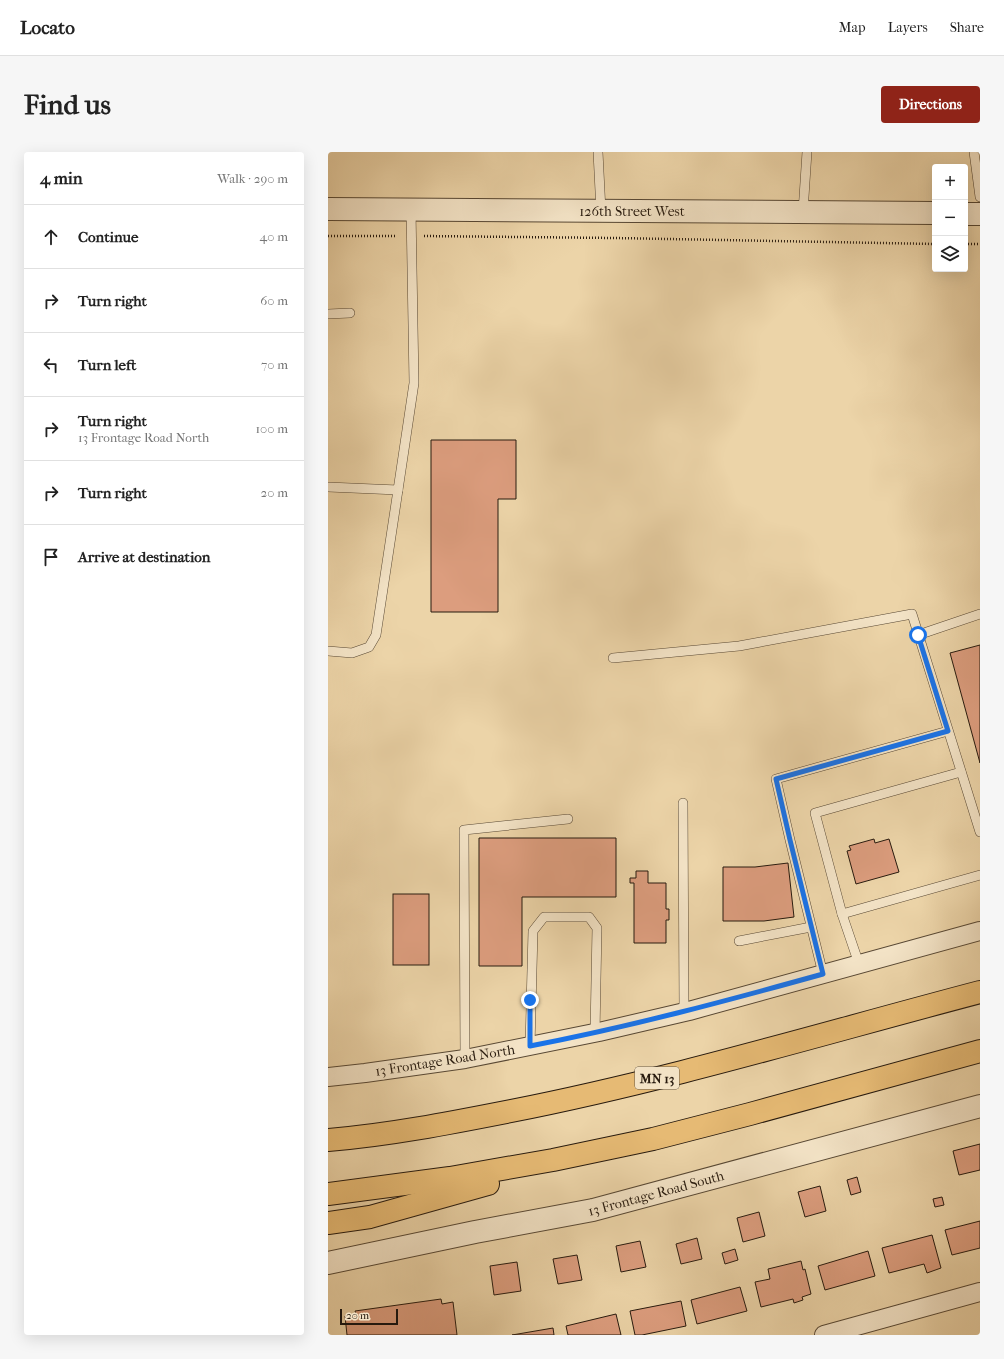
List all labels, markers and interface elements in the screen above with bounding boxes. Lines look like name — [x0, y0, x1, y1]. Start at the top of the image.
text: Locato — [20, 17, 75, 39]
text: Map — [839, 19, 866, 36]
text: Layers — [888, 19, 928, 36]
text: Share — [950, 19, 984, 36]
button: Directions — [881, 86, 980, 123]
text: Find us — [24, 88, 111, 121]
map controls — [932, 164, 968, 272]
button: + — [932, 164, 968, 200]
text: 4 min — [40, 168, 83, 188]
text: Walk · 290 m — [217, 171, 288, 186]
button: − — [932, 200, 968, 236]
street label: 126th Street West — [579, 203, 685, 220]
icon: ahead — [40, 226, 62, 248]
text: Continue — [78, 228, 138, 246]
text: 40 m — [260, 229, 288, 244]
button: layers — [932, 236, 968, 272]
icon: right — [40, 290, 62, 312]
text: Turn right — [78, 292, 147, 310]
text: 60 m — [260, 293, 288, 308]
icon: left — [40, 354, 62, 376]
text: Turn left — [78, 356, 136, 374]
text: 70 m — [261, 357, 288, 372]
text: Turn right — [78, 412, 147, 430]
icon: right — [40, 418, 62, 440]
text: 100 m — [255, 421, 288, 436]
text: 13 Frontage Road North — [78, 430, 209, 445]
icon: right — [40, 482, 62, 504]
text: Turn right — [78, 484, 147, 502]
text: 20 m — [261, 485, 288, 500]
icon: arrive — [40, 546, 62, 568]
text: Arrive at destination — [78, 548, 210, 566]
route start — [909, 626, 927, 644]
route end — [521, 991, 539, 1009]
street label: 13 Frontage Road North — [374, 1041, 516, 1080]
road number: MN 13 — [635, 1067, 679, 1089]
street label: 13 Frontage Road South — [586, 1167, 726, 1220]
scale bar — [340, 1307, 398, 1326]
text: 20 m — [346, 1309, 369, 1322]

